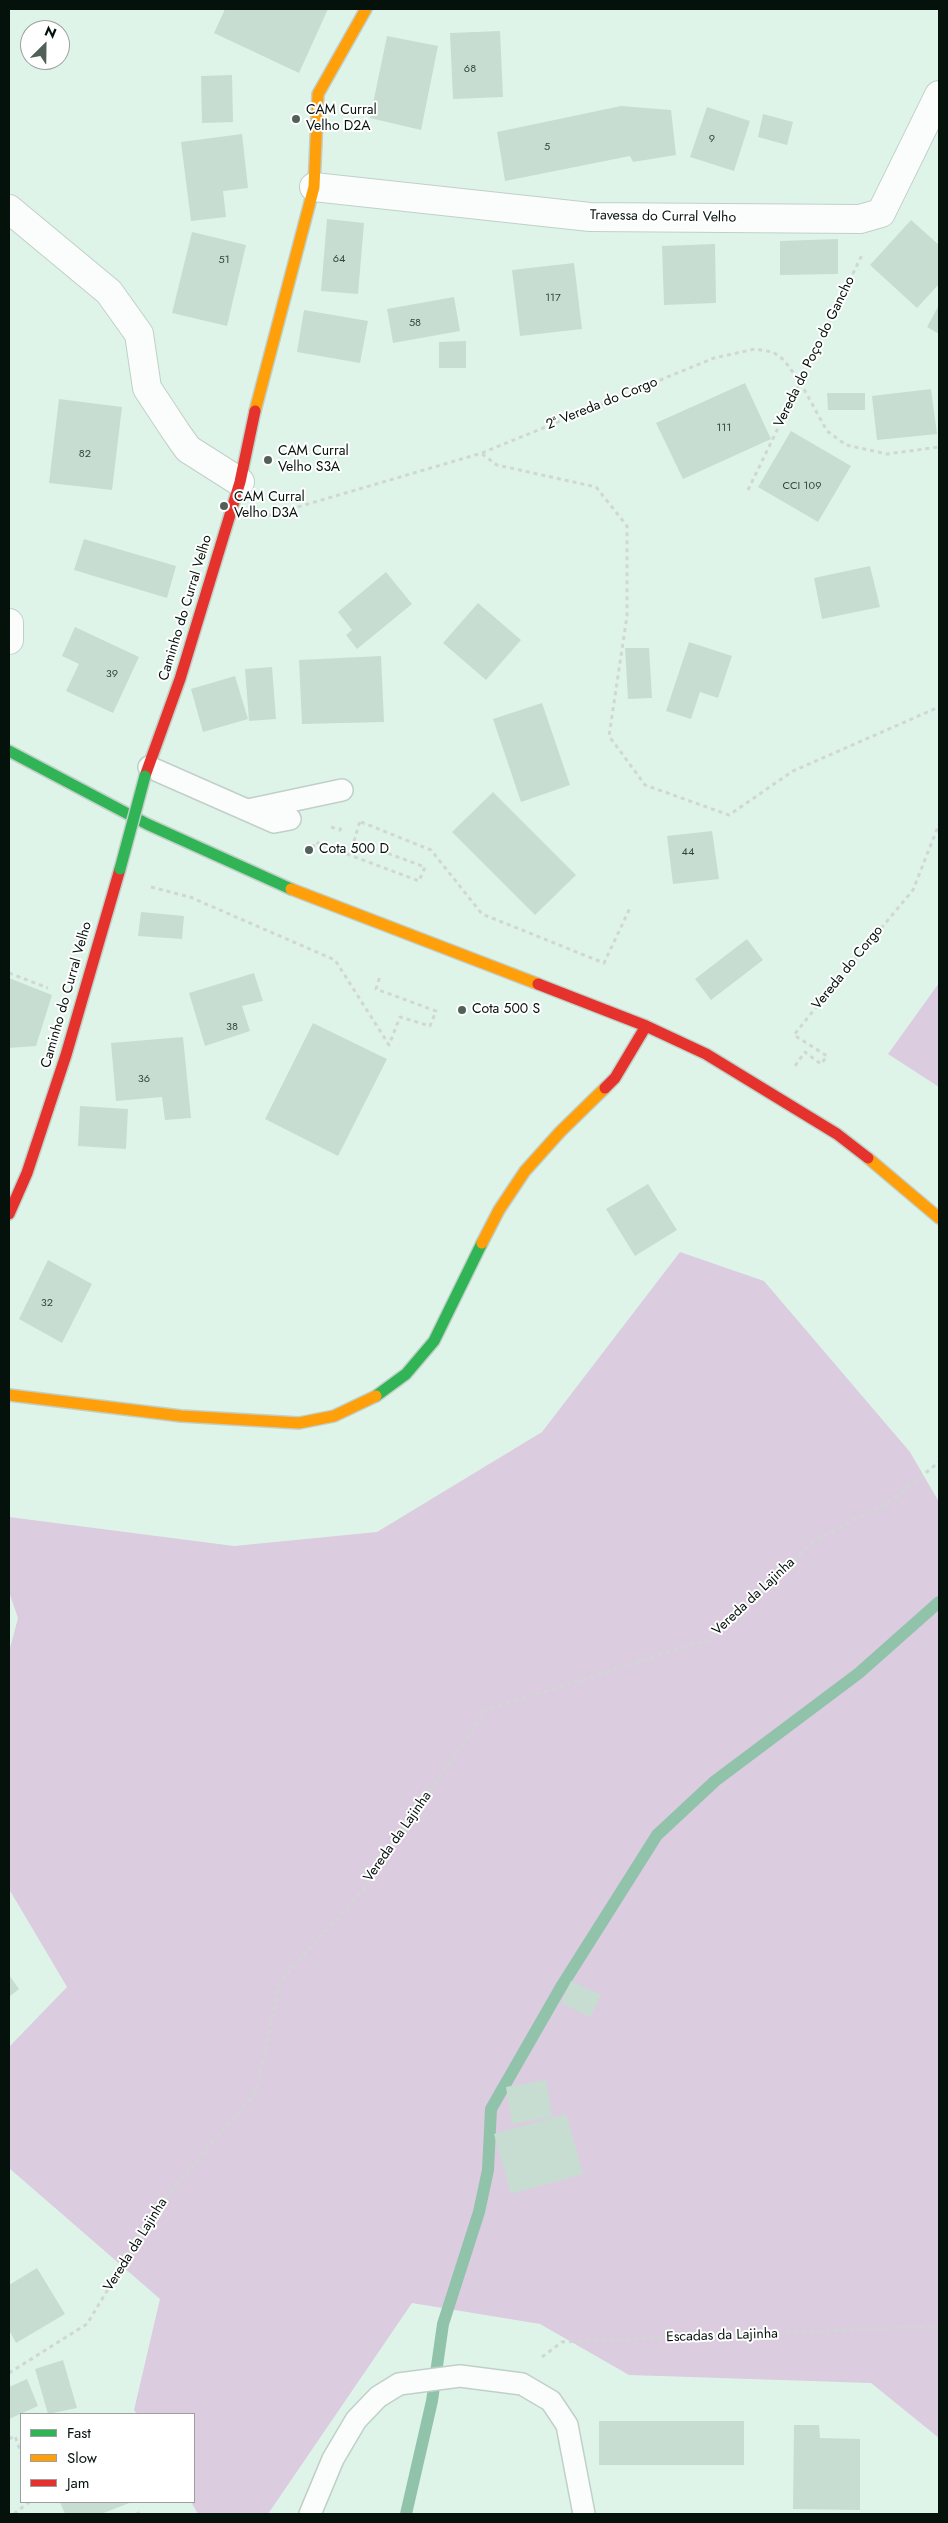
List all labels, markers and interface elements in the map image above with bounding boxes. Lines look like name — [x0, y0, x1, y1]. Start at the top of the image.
north arrow — [20, 20, 70, 70]
text: N — [41, 21, 59, 43]
house number: 68 — [464, 62, 476, 76]
place label: CAM Curral Velho D2A — [306, 103, 377, 136]
marker: CAM Curral Velho D2A — [290, 113, 302, 125]
house number: 9 — [709, 132, 715, 146]
house number: 5 — [544, 140, 550, 154]
street label: Travessa do Curral Velho — [590, 207, 736, 227]
house number: 64 — [333, 252, 345, 266]
house number: 51 — [218, 253, 230, 267]
street label: Vereda do Poço do Gancho — [771, 274, 859, 430]
house number: 117 — [545, 291, 561, 305]
house number: 58 — [409, 316, 421, 330]
street label: 2ª Vereda do Corgo — [544, 374, 660, 434]
house number: 111 — [717, 421, 731, 435]
place label: CAM Curral Velho S3A — [278, 444, 349, 477]
house number: 82 — [79, 447, 91, 461]
marker: CAM Curral Velho S3A — [262, 454, 274, 466]
house number: CCI 109 — [783, 479, 821, 493]
place label: CAM Curral Velho D3A — [234, 490, 305, 522]
marker: CAM Curral Velho D3A — [218, 500, 230, 512]
street label: Caminho do Curral Velho — [156, 533, 216, 683]
house number: 39 — [106, 667, 118, 681]
place label: Cota 500 D — [319, 842, 389, 858]
marker: Cota 500 D — [303, 844, 315, 856]
house number: 44 — [682, 845, 694, 859]
street label: Caminho do Curral Velho — [38, 920, 96, 1070]
street label: Vereda do Corgo — [809, 923, 887, 1013]
place label: Cota 500 S — [472, 1002, 540, 1018]
marker: Cota 500 S — [456, 1004, 468, 1016]
house number: 38 — [226, 1020, 238, 1034]
house number: 36 — [138, 1072, 150, 1086]
house number: 32 — [41, 1296, 53, 1310]
street label: Vereda da Lajinha — [709, 1555, 799, 1639]
street label: Vereda da Lajinha — [361, 1789, 435, 1885]
street label: Vereda da Lajinha — [101, 2195, 171, 2295]
street label: Escadas da Lajinha — [666, 2326, 778, 2346]
legend — [20, 2413, 195, 2503]
text: Fast — [67, 2422, 91, 2444]
text: Slow — [67, 2447, 97, 2469]
text: Jam — [67, 2472, 90, 2494]

